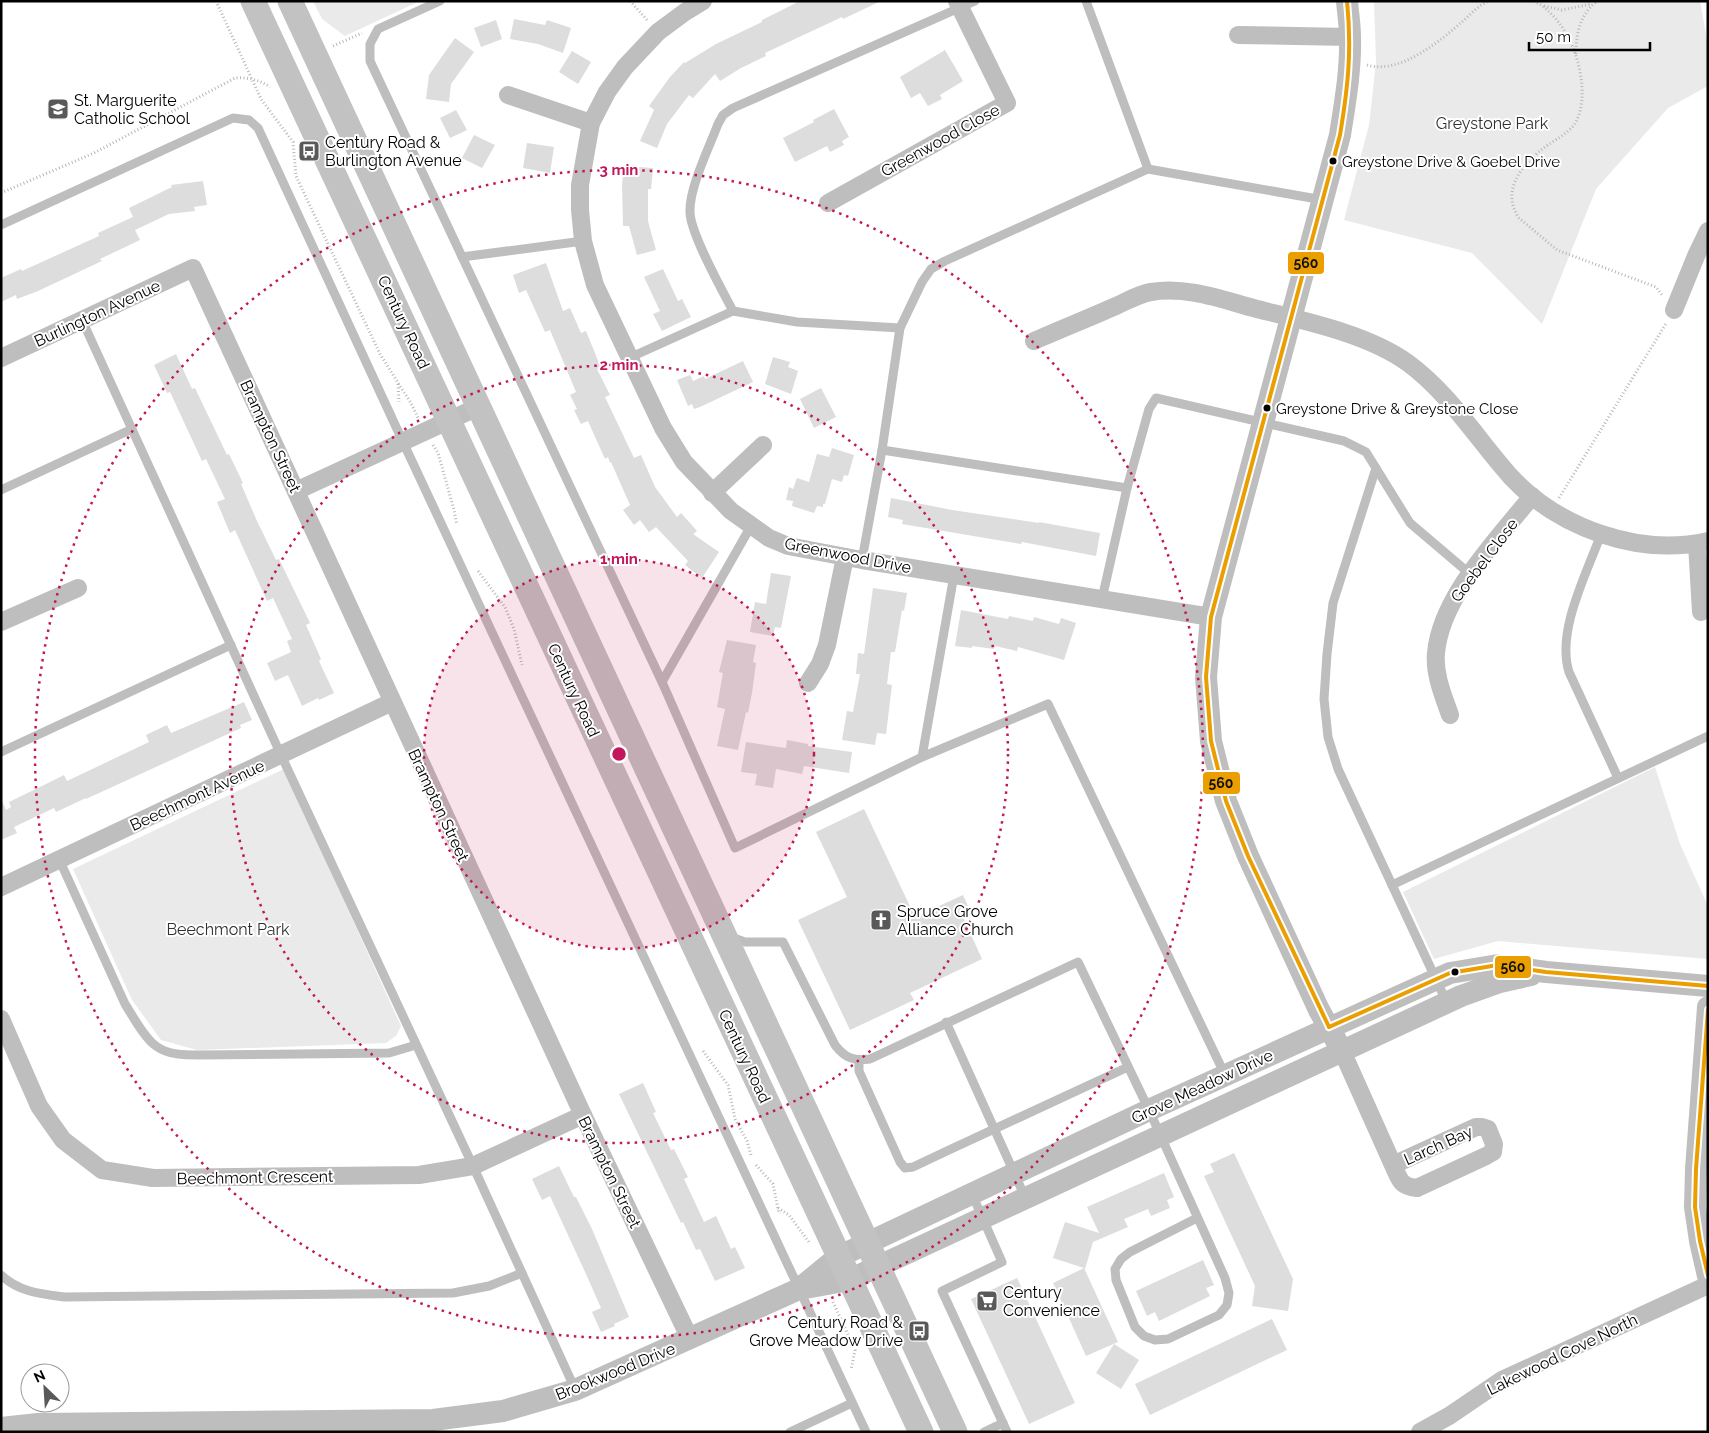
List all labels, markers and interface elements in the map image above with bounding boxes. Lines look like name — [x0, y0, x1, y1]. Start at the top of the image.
scale bar — [1529, 20, 1650, 52]
text: 50 m — [1536, 28, 1571, 46]
place label: St. Marguerite Catholic School — [74, 91, 190, 128]
school or university icon: St. Marguerite Catholic School — [46, 97, 70, 121]
street label: Greenwood Close — [878, 100, 1003, 181]
park label: Greystone Park — [1436, 114, 1549, 133]
place label: Century Road & Burlington Avenue — [325, 133, 462, 170]
bus stop icon: Century Road & Burlington Avenue — [297, 139, 321, 163]
place label: Greystone Drive & Goebel Drive — [1342, 153, 1560, 171]
marker: Greystone Drive & Goebel Drive — [1328, 156, 1338, 166]
text: 3 min — [600, 161, 638, 179]
line badge: 560 — [1287, 251, 1325, 275]
text: 560 — [1294, 255, 1318, 271]
street label: Century Road — [374, 273, 433, 372]
street label: Burlington Avenue — [31, 276, 163, 351]
text: 2 min — [600, 356, 638, 374]
street label: Brampton Street — [236, 377, 305, 496]
place label: Greystone Drive & Greystone Close — [1276, 400, 1518, 418]
marker: Greystone Drive & Greystone Close — [1262, 403, 1272, 413]
street label: Goebel Close — [1447, 515, 1522, 606]
street label: Greenwood Drive — [783, 534, 913, 577]
text: 1 min — [600, 550, 638, 568]
street label: Century Road — [544, 641, 603, 740]
centre of rings — [610, 745, 628, 763]
street label: Brampton Street — [404, 746, 473, 865]
street label: Beechmont Avenue — [127, 756, 267, 835]
line badge: 560 — [1202, 771, 1241, 795]
text: 560 — [1209, 775, 1233, 791]
place label: Spruce Grove Alliance Church — [897, 902, 1014, 939]
church icon: Spruce Grove Alliance Church — [869, 908, 893, 932]
park label: Beechmont Park — [166, 920, 290, 939]
line badge: 560 — [1494, 955, 1532, 979]
text: 560 — [1501, 959, 1525, 975]
unlabelled marker — [1450, 967, 1460, 977]
street label: Century Road — [715, 1007, 774, 1106]
street label: Grove Meadow Drive — [1129, 1045, 1276, 1128]
street label: Brampton Street — [574, 1113, 645, 1232]
street label: Larch Bay — [1401, 1122, 1476, 1169]
street label: Beechmont Crescent — [177, 1167, 334, 1188]
place label: Century Convenience — [1003, 1283, 1100, 1320]
supermarket icon: Century Convenience — [975, 1289, 999, 1313]
street label: Lakewood Cove North — [1484, 1310, 1641, 1399]
place label: Century Road & Grove Meadow Drive — [749, 1313, 903, 1350]
bus stop icon: Century Road & Grove Meadow Drive — [907, 1319, 931, 1343]
street label: Brookwood Drive — [553, 1339, 678, 1404]
north arrow — [20, 1363, 70, 1413]
text: N — [31, 1367, 48, 1386]

